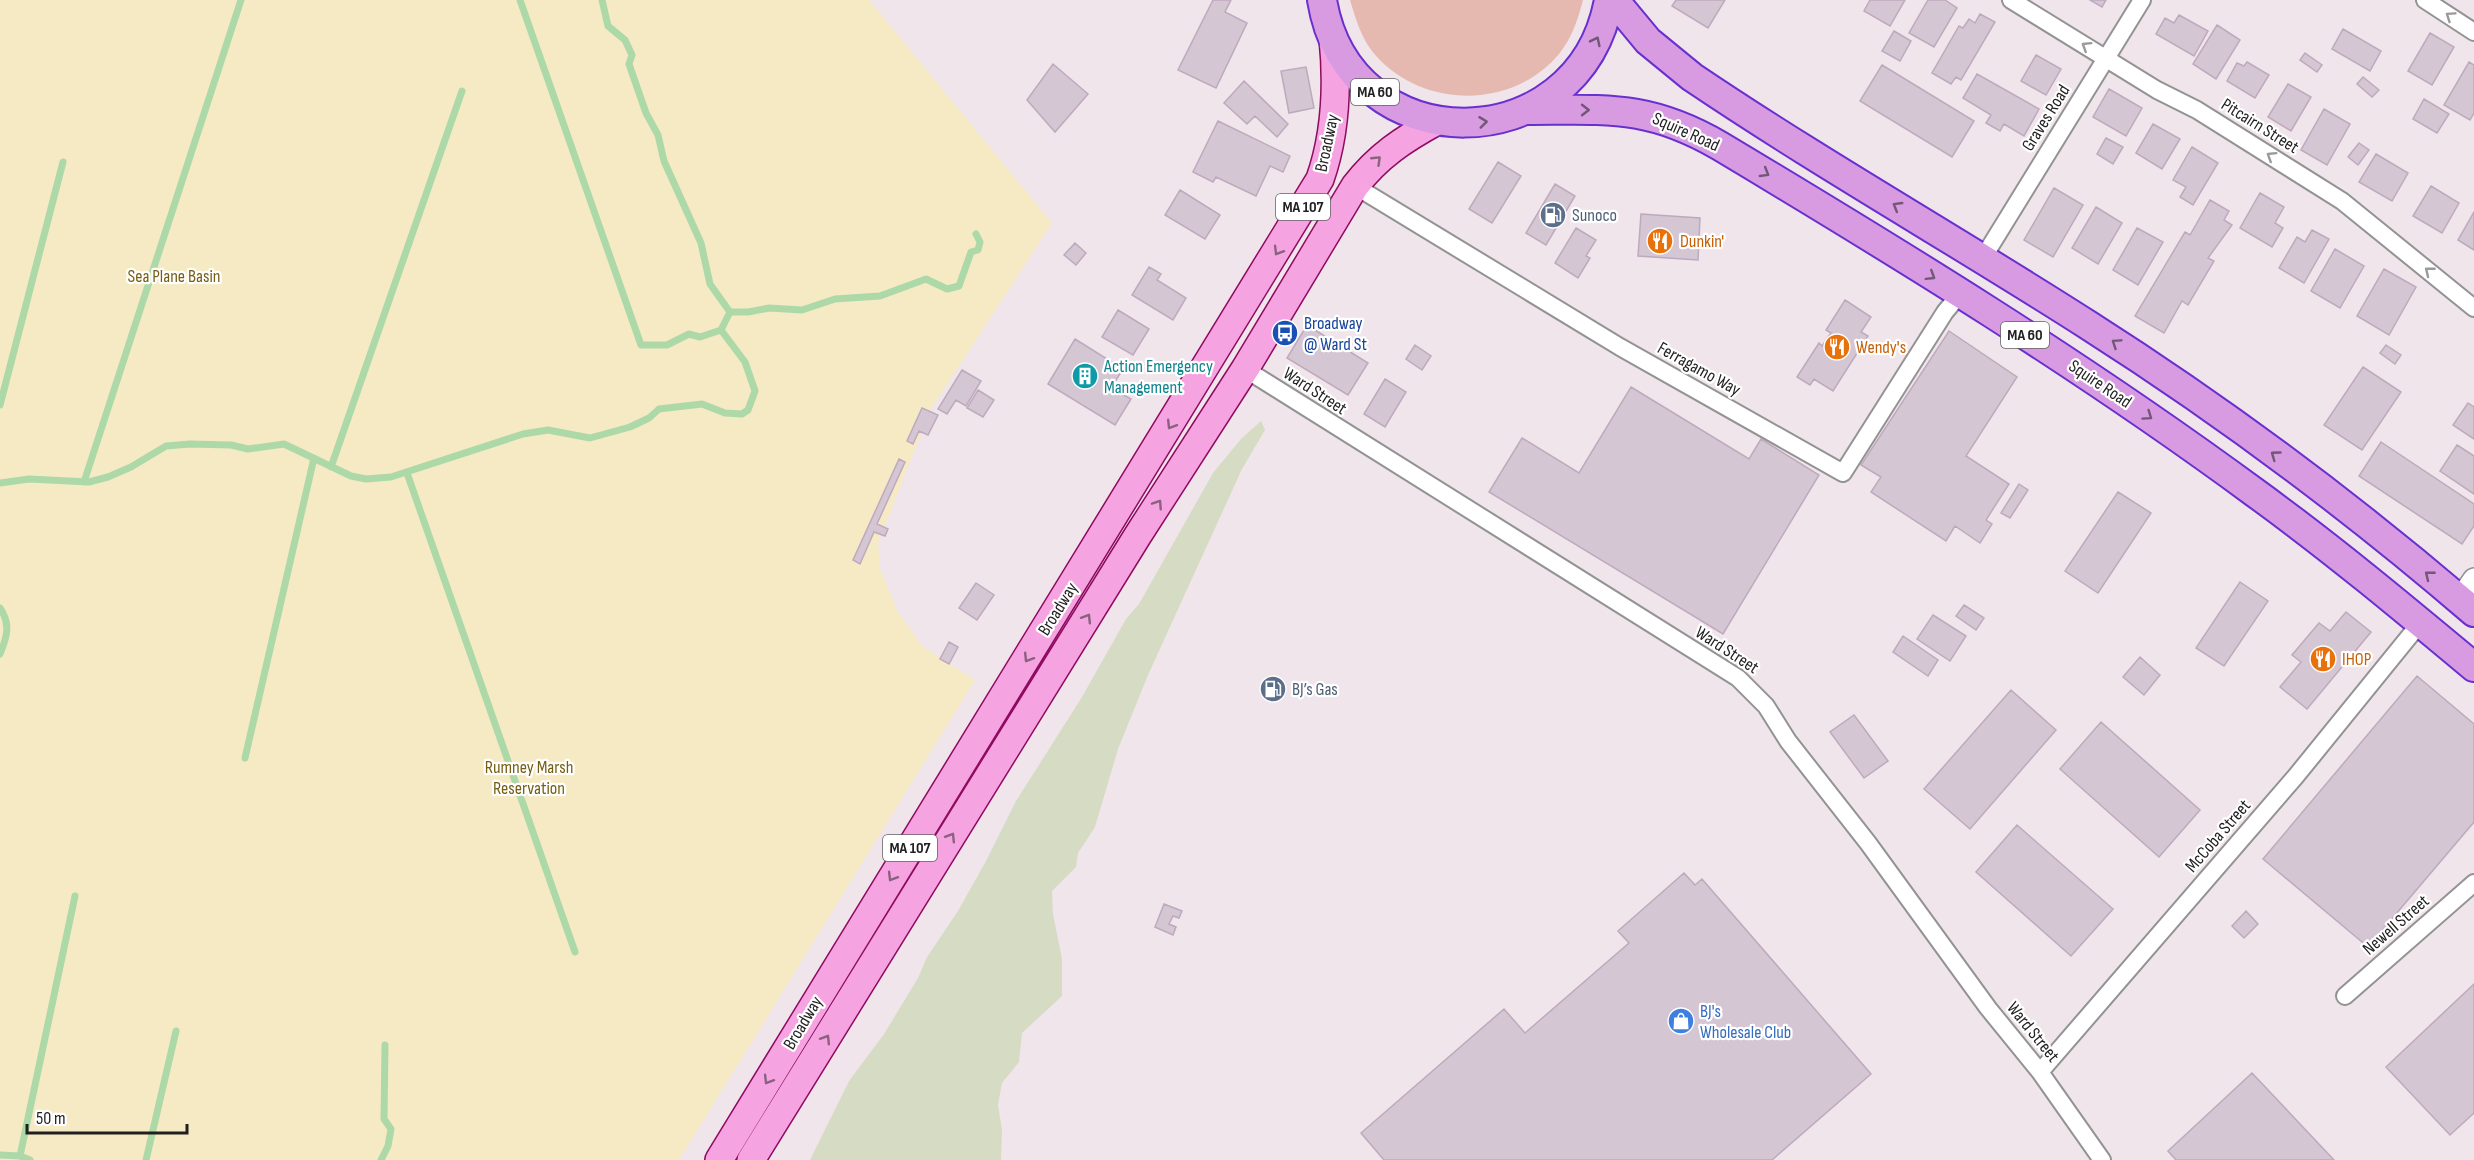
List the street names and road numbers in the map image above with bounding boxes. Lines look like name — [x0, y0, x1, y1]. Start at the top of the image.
road number: MA 60 — [1351, 79, 1399, 105]
street label: Graves Road — [2017, 81, 2075, 155]
street label: Pitcairn Street — [2217, 94, 2303, 158]
street label: Squire Road — [1649, 108, 1723, 156]
street label: Broadway — [1311, 112, 1343, 174]
road number: MA 107 — [1276, 194, 1330, 220]
road number: MA 60 — [2001, 322, 2049, 348]
street label: Ferragamo Way — [1654, 338, 1744, 400]
street label: Squire Road — [2065, 355, 2135, 413]
street label: Ward Street — [1279, 363, 1351, 420]
street label: Broadway — [1034, 579, 1082, 639]
street label: Ward Street — [1691, 622, 1763, 679]
street label: McCoba Street — [2181, 795, 2256, 877]
road number: MA 107 — [883, 835, 937, 861]
street label: Newell Street — [2358, 890, 2434, 960]
street label: Broadway — [779, 993, 827, 1053]
street label: Ward Street — [2002, 998, 2064, 1067]

